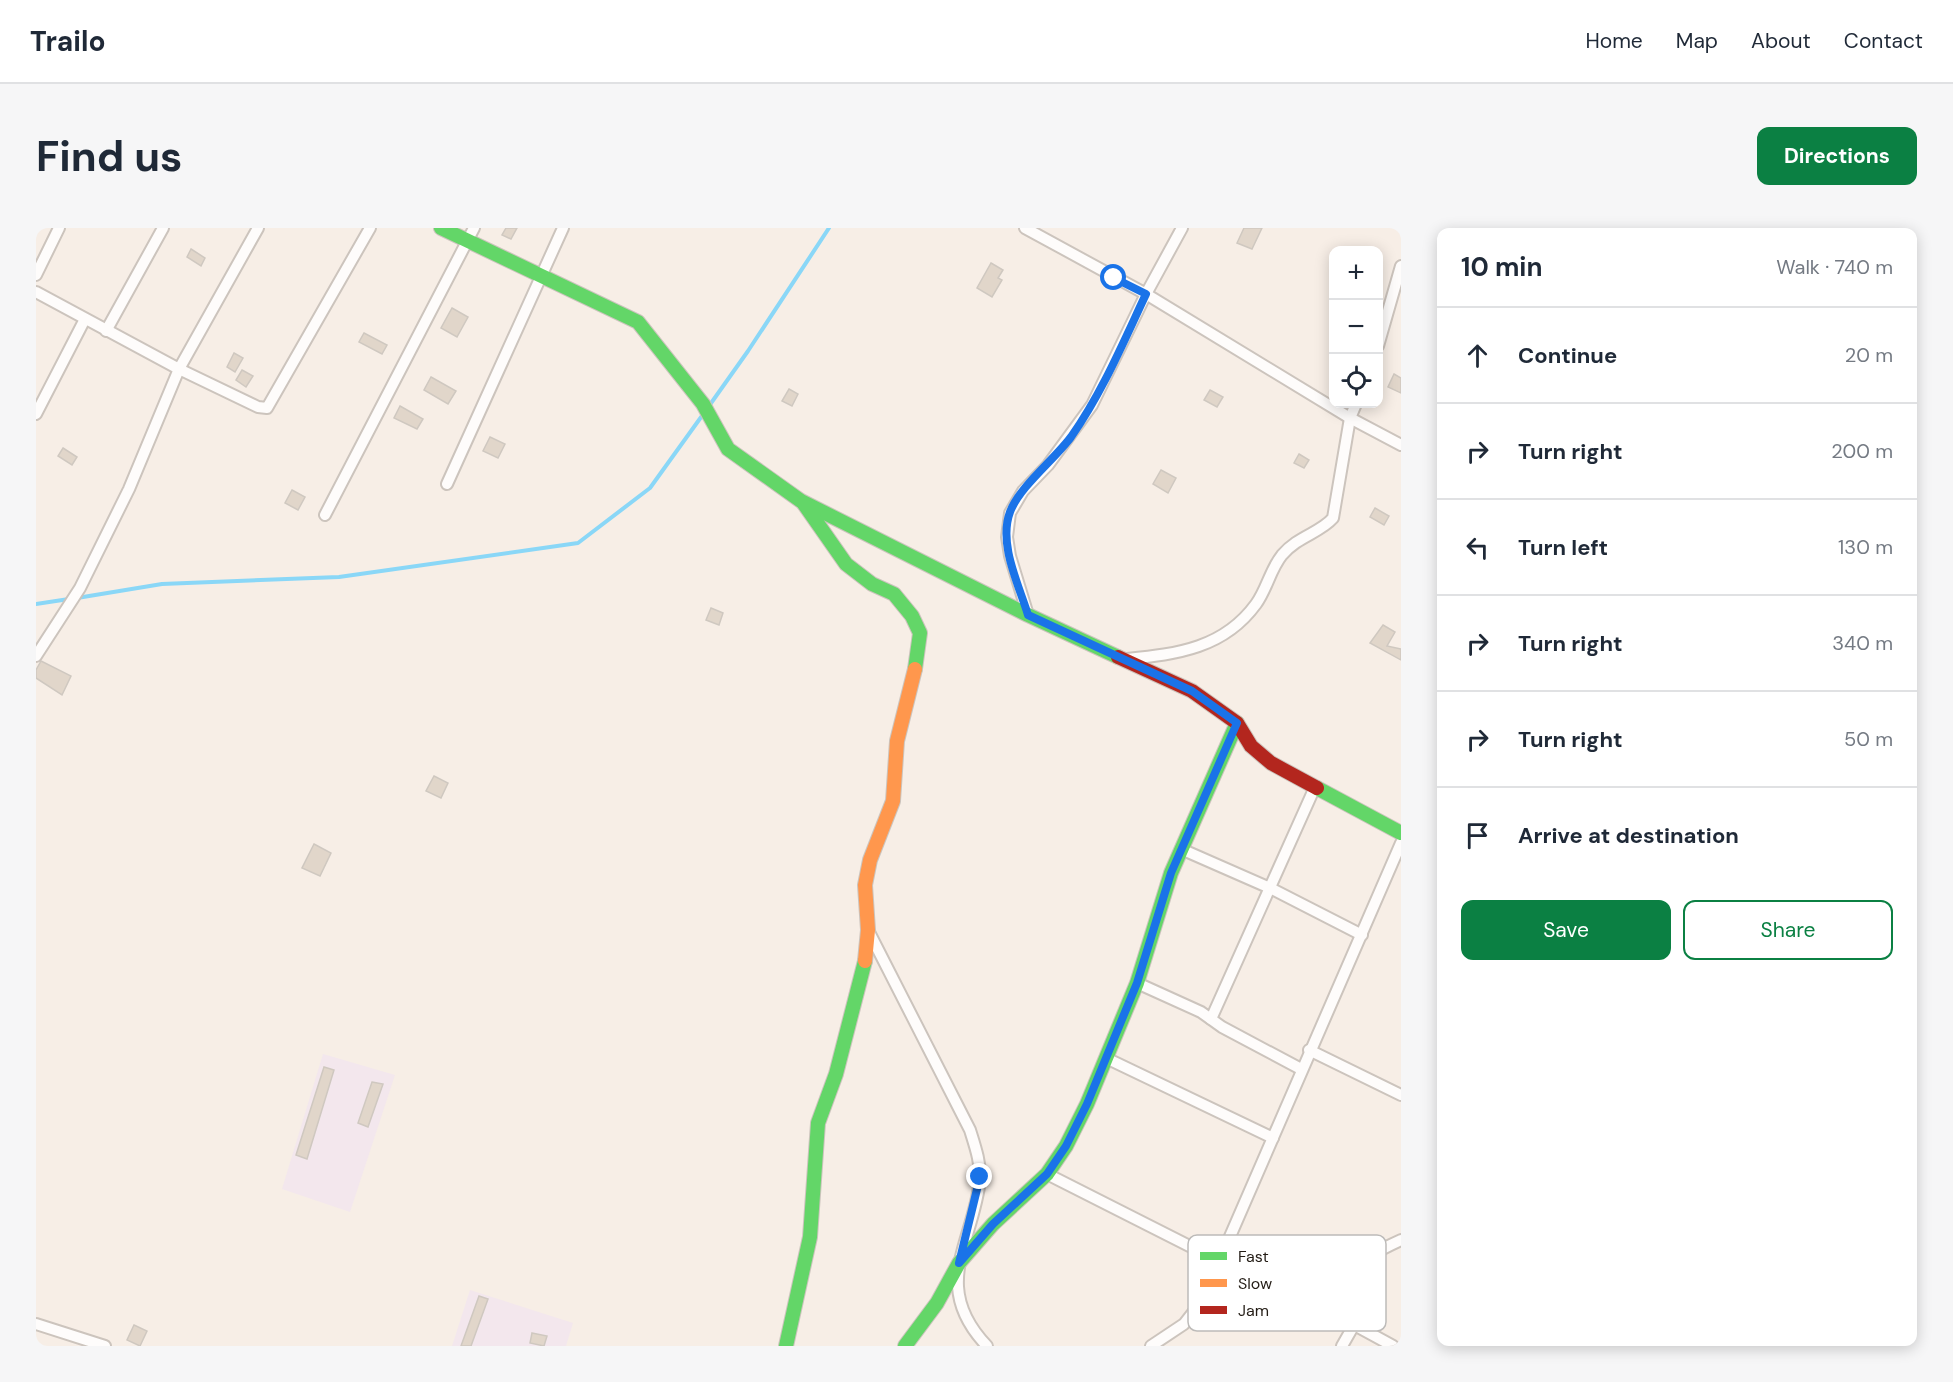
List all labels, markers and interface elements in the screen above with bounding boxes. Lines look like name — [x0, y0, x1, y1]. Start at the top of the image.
text: Trailo — [30, 23, 106, 60]
text: Home — [1585, 27, 1643, 55]
text: Map — [1676, 27, 1718, 55]
text: About — [1751, 27, 1811, 55]
text: Contact — [1844, 27, 1923, 55]
button: Directions — [1757, 127, 1917, 185]
text: Find us — [36, 129, 182, 184]
map controls — [1329, 246, 1383, 408]
button: + — [1329, 246, 1383, 300]
text: 10 min — [1461, 250, 1543, 284]
text: Walk · 740 m — [1776, 254, 1893, 280]
route start — [1100, 264, 1126, 290]
button: − — [1329, 300, 1383, 354]
icon: ahead — [1461, 339, 1494, 372]
text: Continue — [1518, 341, 1617, 370]
text: 20 m — [1845, 342, 1893, 368]
button: locate — [1329, 354, 1383, 408]
icon: right — [1461, 435, 1494, 468]
text: Turn right — [1518, 437, 1623, 466]
text: 200 m — [1831, 438, 1893, 464]
icon: left — [1461, 531, 1494, 564]
text: Turn left — [1518, 533, 1608, 562]
text: 130 m — [1838, 534, 1893, 560]
icon: right — [1461, 627, 1494, 660]
text: Turn right — [1518, 629, 1623, 658]
text: 340 m — [1832, 630, 1893, 656]
icon: right — [1461, 723, 1494, 756]
text: Turn right — [1518, 725, 1623, 754]
text: 50 m — [1844, 726, 1893, 752]
icon: arrive — [1461, 819, 1494, 852]
text: Arrive at destination — [1518, 821, 1739, 850]
button: Save — [1461, 900, 1671, 960]
button: Share — [1683, 900, 1893, 960]
route end — [966, 1163, 992, 1189]
legend — [1188, 1235, 1386, 1331]
text: Fast — [1238, 1246, 1269, 1267]
text: Slow — [1238, 1273, 1272, 1294]
text: Jam — [1238, 1300, 1269, 1321]

